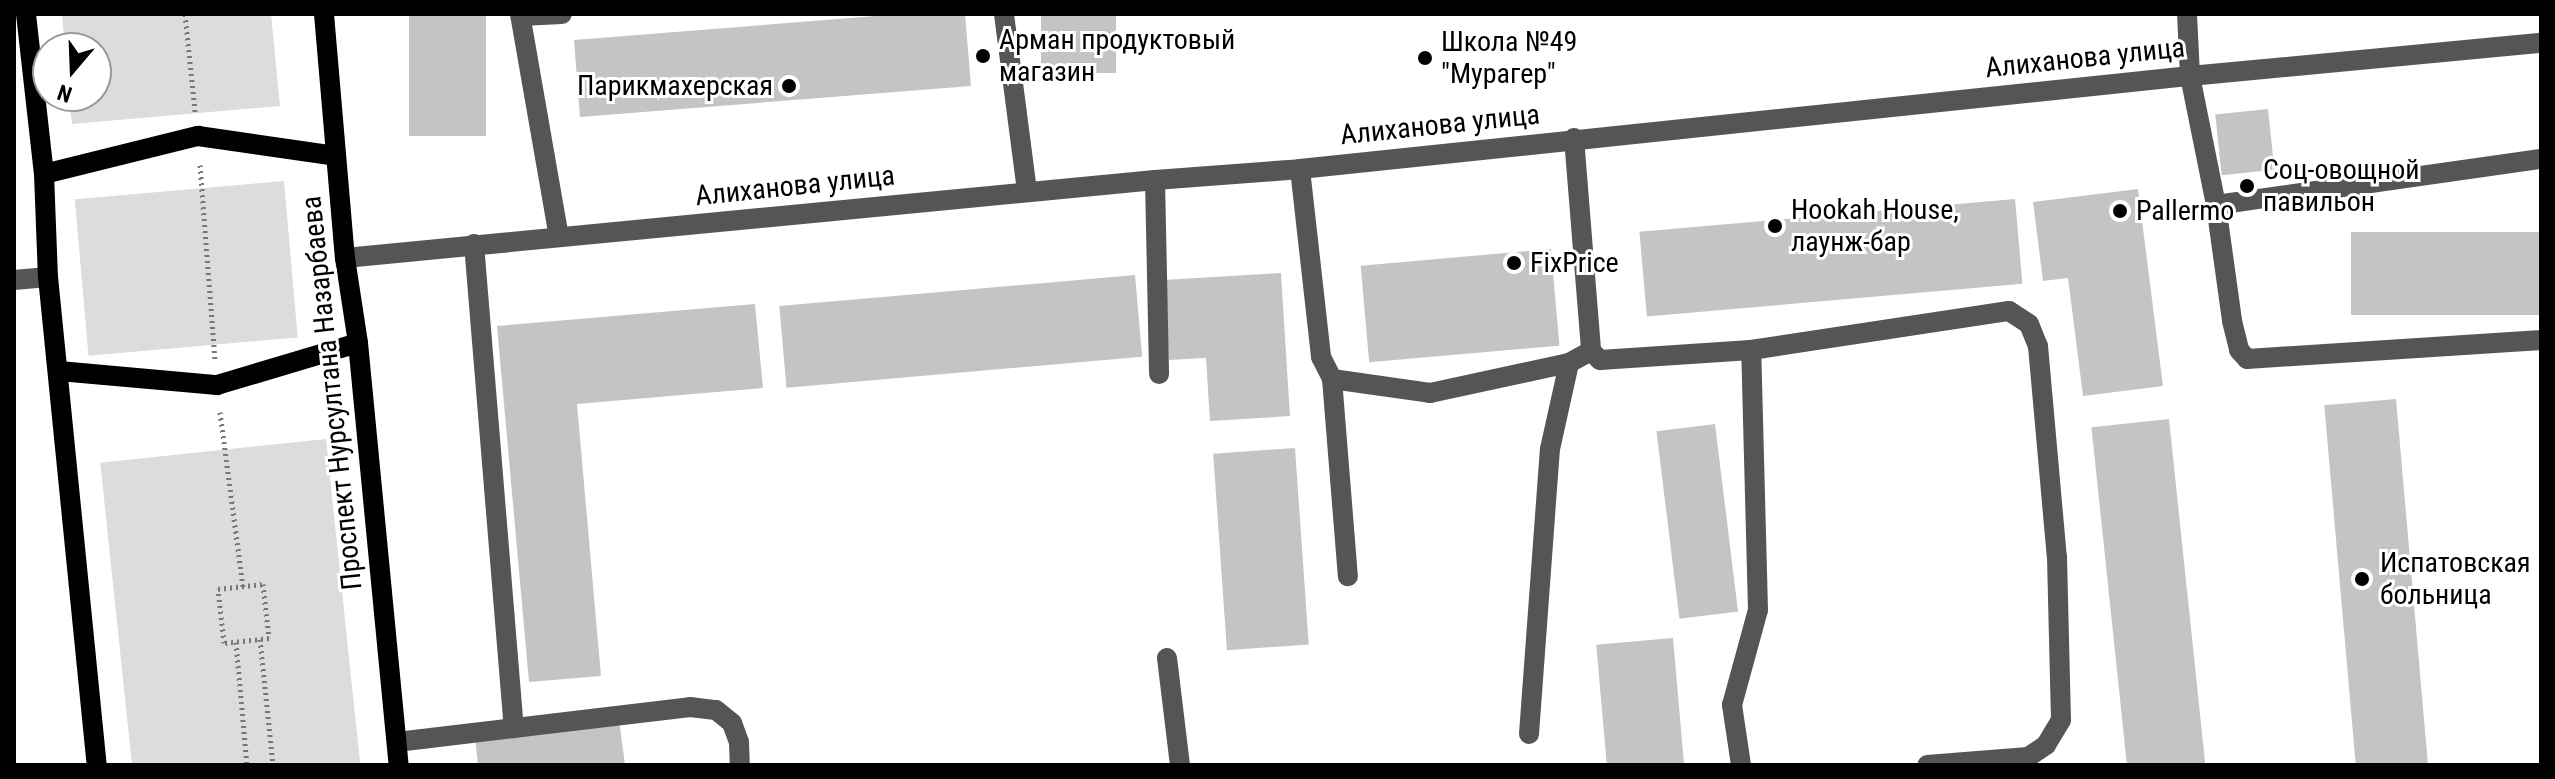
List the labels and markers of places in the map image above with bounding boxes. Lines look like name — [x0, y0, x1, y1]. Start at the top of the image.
place label: Арман продуктовый магазин — [999, 23, 1235, 89]
place label: Школа №49 "Мурагер" — [1441, 25, 1577, 91]
marker: Арман продуктовый магазин — [974, 47, 992, 65]
marker: Школа №49 "Мурагер" — [1416, 49, 1434, 67]
place label: Парикмахерская — [577, 69, 773, 103]
marker: Парикмахерская — [780, 77, 798, 95]
place label: Соц-овощной павильон — [2263, 153, 2420, 219]
marker: Соц-овощной павильон — [2238, 177, 2256, 195]
place label: Hookah House, лаунж-бар — [1791, 193, 1959, 259]
place label: Pallermo — [2136, 194, 2234, 228]
marker: Pallermo — [2111, 202, 2129, 220]
marker: Hookah House, лаунж-бар — [1766, 217, 1784, 235]
place label: FixPrice — [1530, 246, 1619, 280]
marker: FixPrice — [1505, 254, 1523, 272]
place label: Испатовская больница — [2380, 546, 2531, 612]
marker: Испатовская больница — [2351, 568, 2373, 590]

